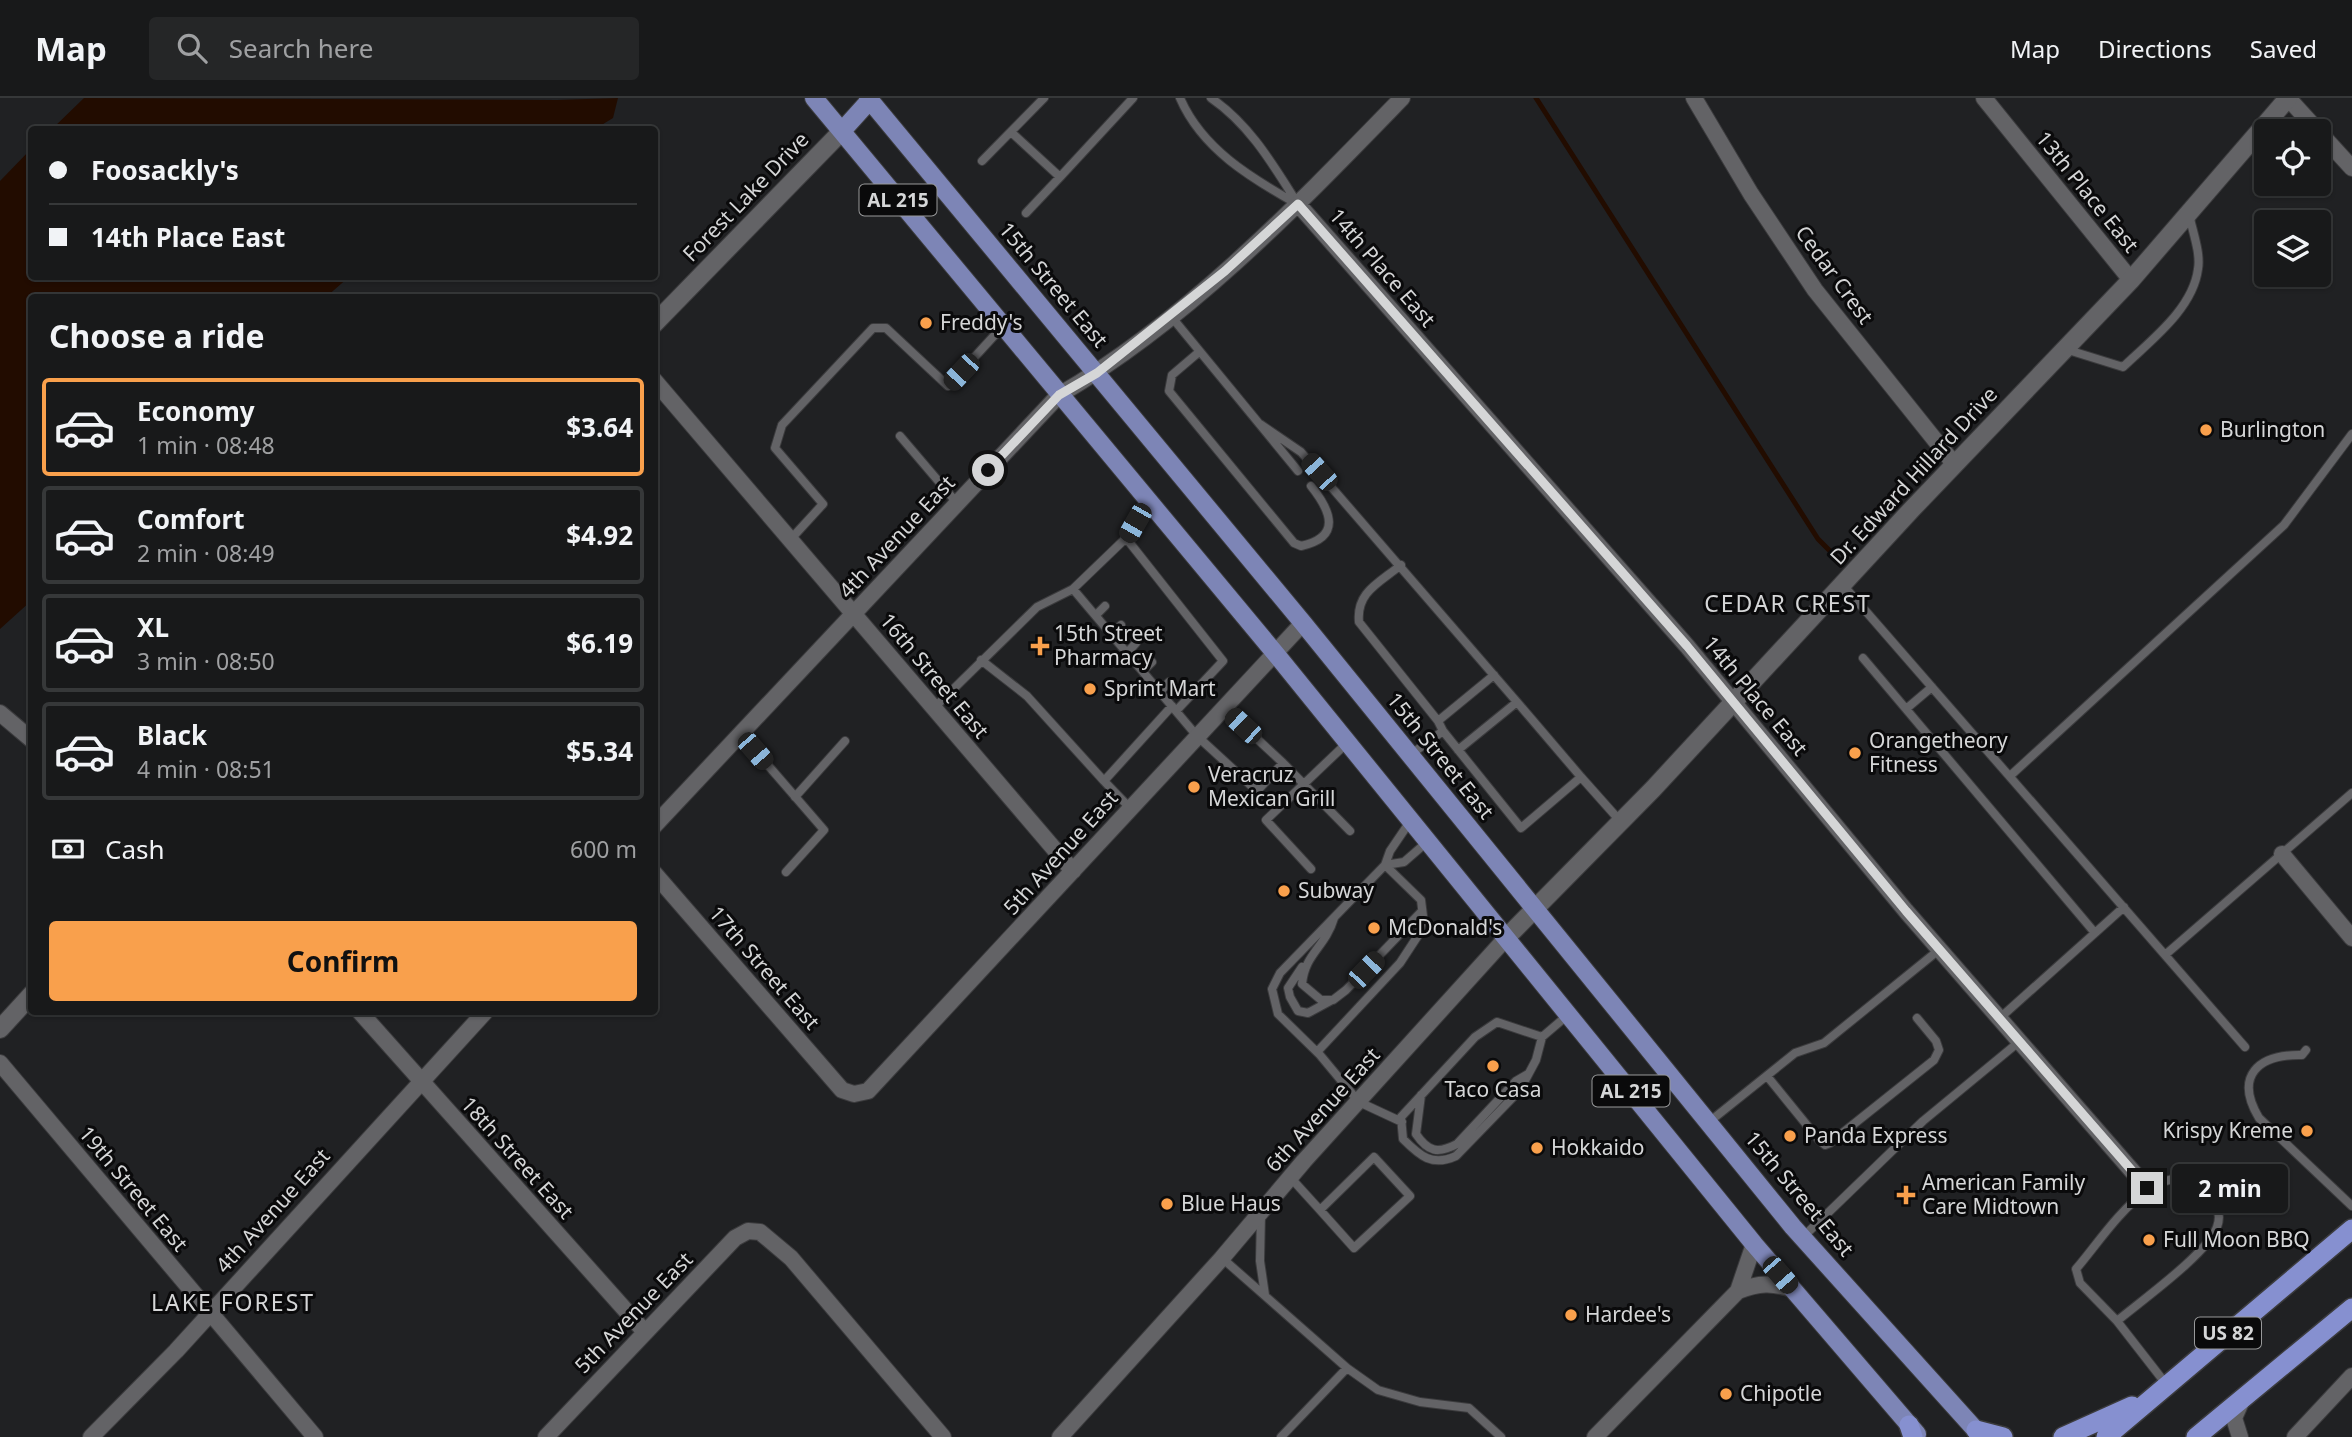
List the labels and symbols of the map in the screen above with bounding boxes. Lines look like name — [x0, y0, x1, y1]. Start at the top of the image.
street label: Forest Lake Drive — [676, 125, 814, 267]
street label: 13th Place East — [2030, 125, 2146, 258]
road number: AL 215 — [860, 184, 936, 216]
street label: 14th Place East — [1323, 202, 1442, 333]
street label: 15th Street East — [993, 216, 1115, 353]
street label: Cedar Crest — [1790, 220, 1880, 329]
place label: Freddy's — [940, 308, 1023, 336]
marker: Freddy's — [918, 315, 934, 331]
car — [939, 349, 984, 395]
street label: Dr. Edward Hillard Drive — [1823, 380, 2003, 570]
place label: Burlington — [2220, 415, 2325, 443]
marker: Burlington — [2198, 422, 2214, 438]
car — [1298, 449, 1341, 495]
route start — [972, 454, 1004, 486]
street label: 4th Avenue East — [832, 469, 961, 604]
car — [1116, 500, 1155, 546]
district label: CEDAR CREST — [1704, 587, 1872, 619]
street label: 16th Street East — [874, 607, 996, 744]
place label: 15th Street Pharmacy — [1054, 619, 1163, 671]
street label: 14th Place East — [1697, 630, 1814, 762]
marker: 15th Street Pharmacy — [1032, 638, 1048, 654]
place label: Sprint Mart — [1104, 674, 1216, 702]
marker: Sprint Mart — [1082, 681, 1098, 697]
street label: 15th Street East — [1381, 686, 1501, 825]
car — [1221, 704, 1266, 748]
place label: Orangetheory Fitness — [1869, 726, 2008, 778]
car — [734, 728, 777, 774]
marker: Orangetheory Fitness — [1847, 745, 1863, 761]
place label: Veracruz Mexican Grill — [1208, 760, 1336, 812]
marker: Veracruz Mexican Grill — [1186, 779, 1202, 795]
street label: 5th Avenue East — [997, 784, 1124, 921]
place label: Subway — [1298, 876, 1374, 904]
marker: Subway — [1276, 883, 1292, 899]
street label: 17th Street East — [703, 900, 827, 1035]
place label: McDonald's — [1388, 913, 1502, 941]
marker: McDonald's — [1366, 920, 1382, 936]
car — [1344, 948, 1389, 992]
street label: 6th Avenue East — [1259, 1041, 1386, 1178]
marker: Taco Casa — [1485, 1058, 1501, 1074]
place label: Taco Casa — [1445, 1075, 1541, 1103]
road number: AL 215 — [1592, 1076, 1670, 1107]
street label: 18th Street East — [455, 1090, 580, 1225]
place label: Krispy Kreme — [2163, 1116, 2293, 1144]
street label: 19th Street East — [73, 1120, 195, 1257]
place label: Panda Express — [1804, 1121, 1948, 1149]
marker: Krispy Kreme — [2299, 1123, 2315, 1139]
street label: 15th Street East — [1739, 1125, 1861, 1262]
marker: Panda Express — [1782, 1128, 1798, 1144]
place label: Hokkaido — [1551, 1133, 1645, 1161]
marker: Hokkaido — [1529, 1140, 1545, 1156]
street label: 4th Avenue East — [209, 1142, 336, 1279]
callout: 2 min — [2172, 1164, 2287, 1212]
place label: American Family Care Midtown — [1922, 1168, 2085, 1220]
route end — [2131, 1172, 2163, 1204]
marker: American Family Care Midtown — [1896, 1185, 1916, 1205]
place label: Blue Haus — [1181, 1189, 1281, 1217]
marker: Blue Haus — [1159, 1196, 1175, 1212]
place label: Full Moon BBQ — [2163, 1225, 2310, 1253]
marker: Full Moon BBQ — [2141, 1232, 2157, 1248]
street label: 5th Avenue East — [568, 1245, 699, 1379]
car — [1759, 1252, 1802, 1298]
district label: LAKE FOREST — [151, 1286, 315, 1318]
place label: Hardee's — [1585, 1300, 1671, 1328]
marker: Hardee's — [1563, 1307, 1579, 1323]
road number: US 82 — [2195, 1317, 2261, 1348]
place label: Chipotle — [1740, 1379, 1822, 1407]
marker: Chipotle — [1718, 1386, 1734, 1402]

